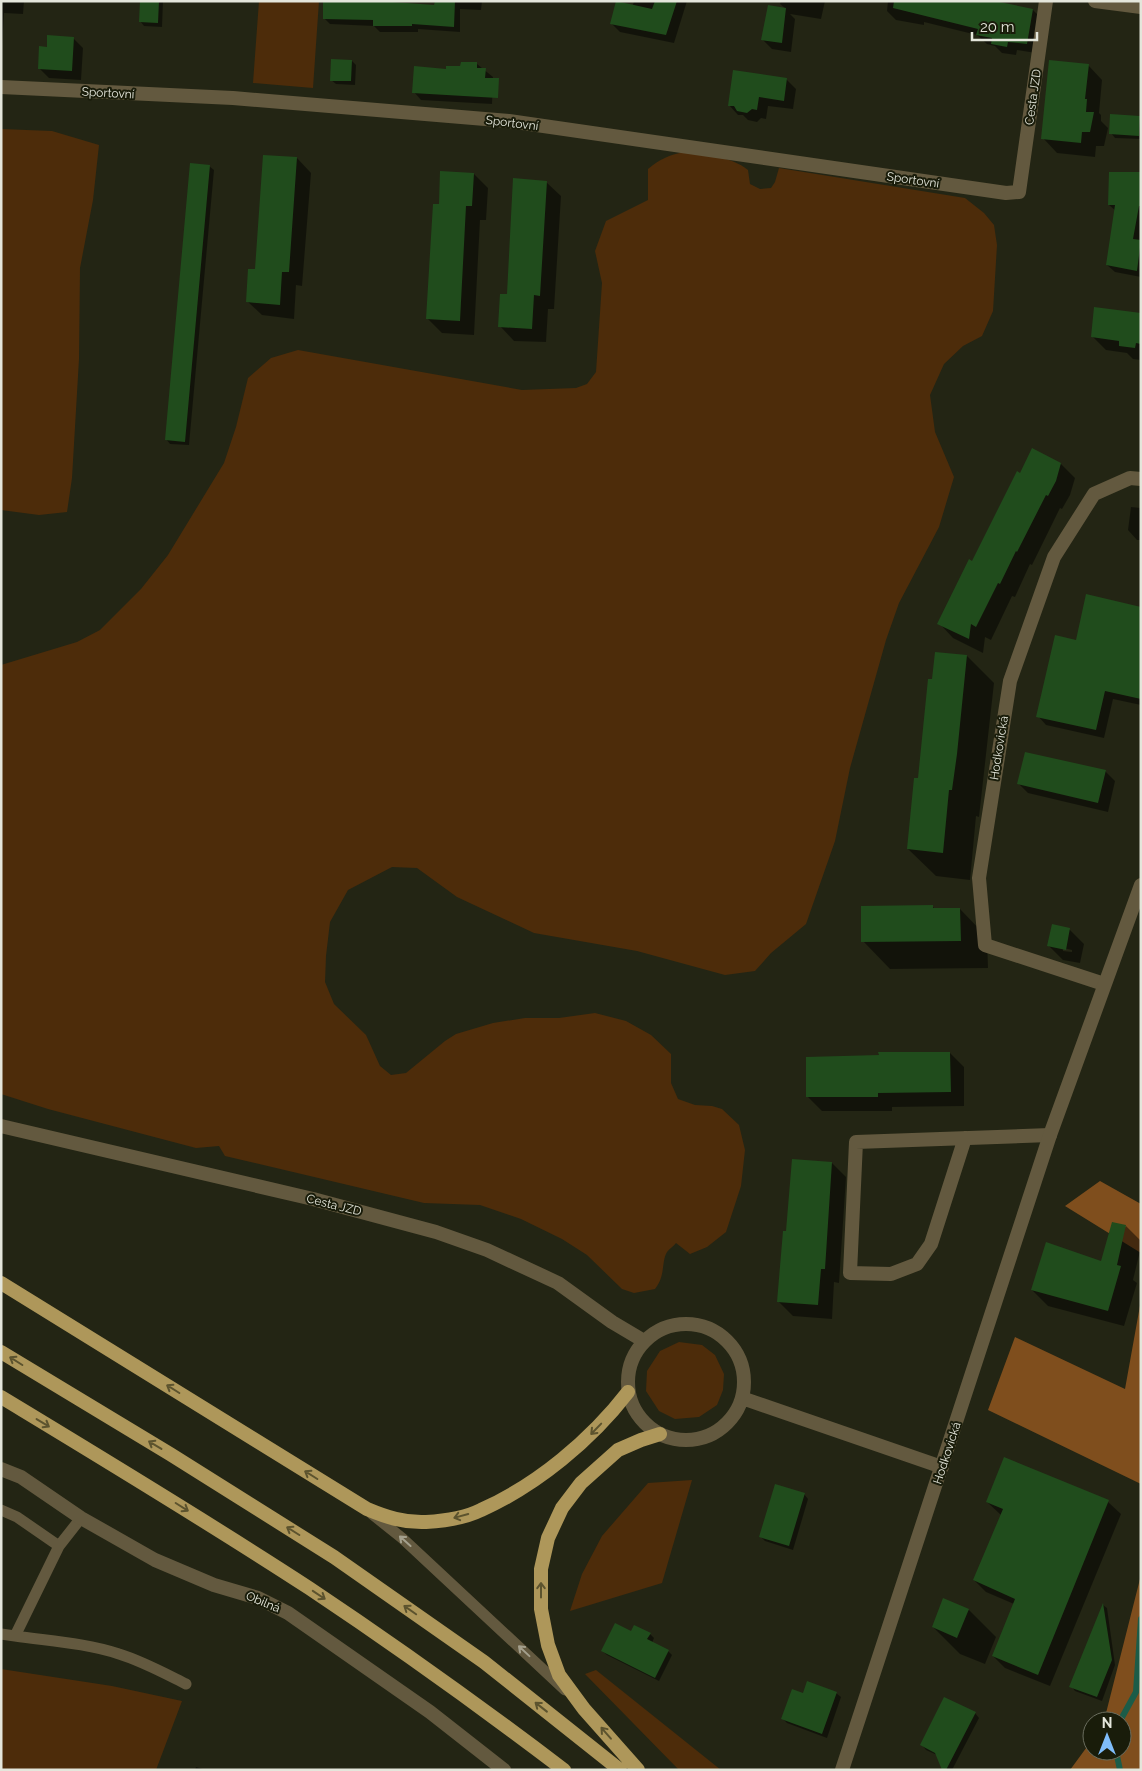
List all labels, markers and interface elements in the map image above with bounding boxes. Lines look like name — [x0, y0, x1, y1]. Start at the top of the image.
scale bar — [972, 10, 1037, 42]
text: 20 m — [980, 18, 1015, 36]
street label: Cesta JZD — [1022, 68, 1044, 126]
street label: Sportovní — [81, 85, 135, 101]
street label: Sportovní — [485, 113, 539, 133]
street label: Sportovní — [886, 169, 941, 191]
street label: Hodkovická — [987, 715, 1011, 781]
street label: Cesta JZD — [305, 1191, 363, 1219]
one-way arrow — [9, 1356, 23, 1366]
one-way arrow — [166, 1384, 180, 1395]
one-way arrow — [35, 1418, 49, 1428]
street label: Hodkovická — [930, 1420, 964, 1486]
one-way arrow — [590, 1423, 602, 1435]
one-way arrow — [148, 1440, 162, 1450]
one-way arrow — [305, 1469, 319, 1479]
one-way arrow — [174, 1502, 188, 1512]
one-way arrow — [454, 1512, 470, 1521]
one-way arrow — [286, 1525, 300, 1535]
one-way arrow — [398, 1535, 411, 1546]
one-way arrow — [536, 1582, 546, 1598]
street label: Obilná — [244, 1589, 282, 1615]
one-way arrow — [311, 1590, 325, 1600]
one-way arrow — [403, 1605, 417, 1615]
one-way arrow — [517, 1645, 530, 1657]
one-way arrow — [535, 1701, 548, 1712]
north arrow — [1082, 1711, 1132, 1761]
text: N — [1102, 1715, 1112, 1731]
one-way arrow — [600, 1727, 611, 1740]

